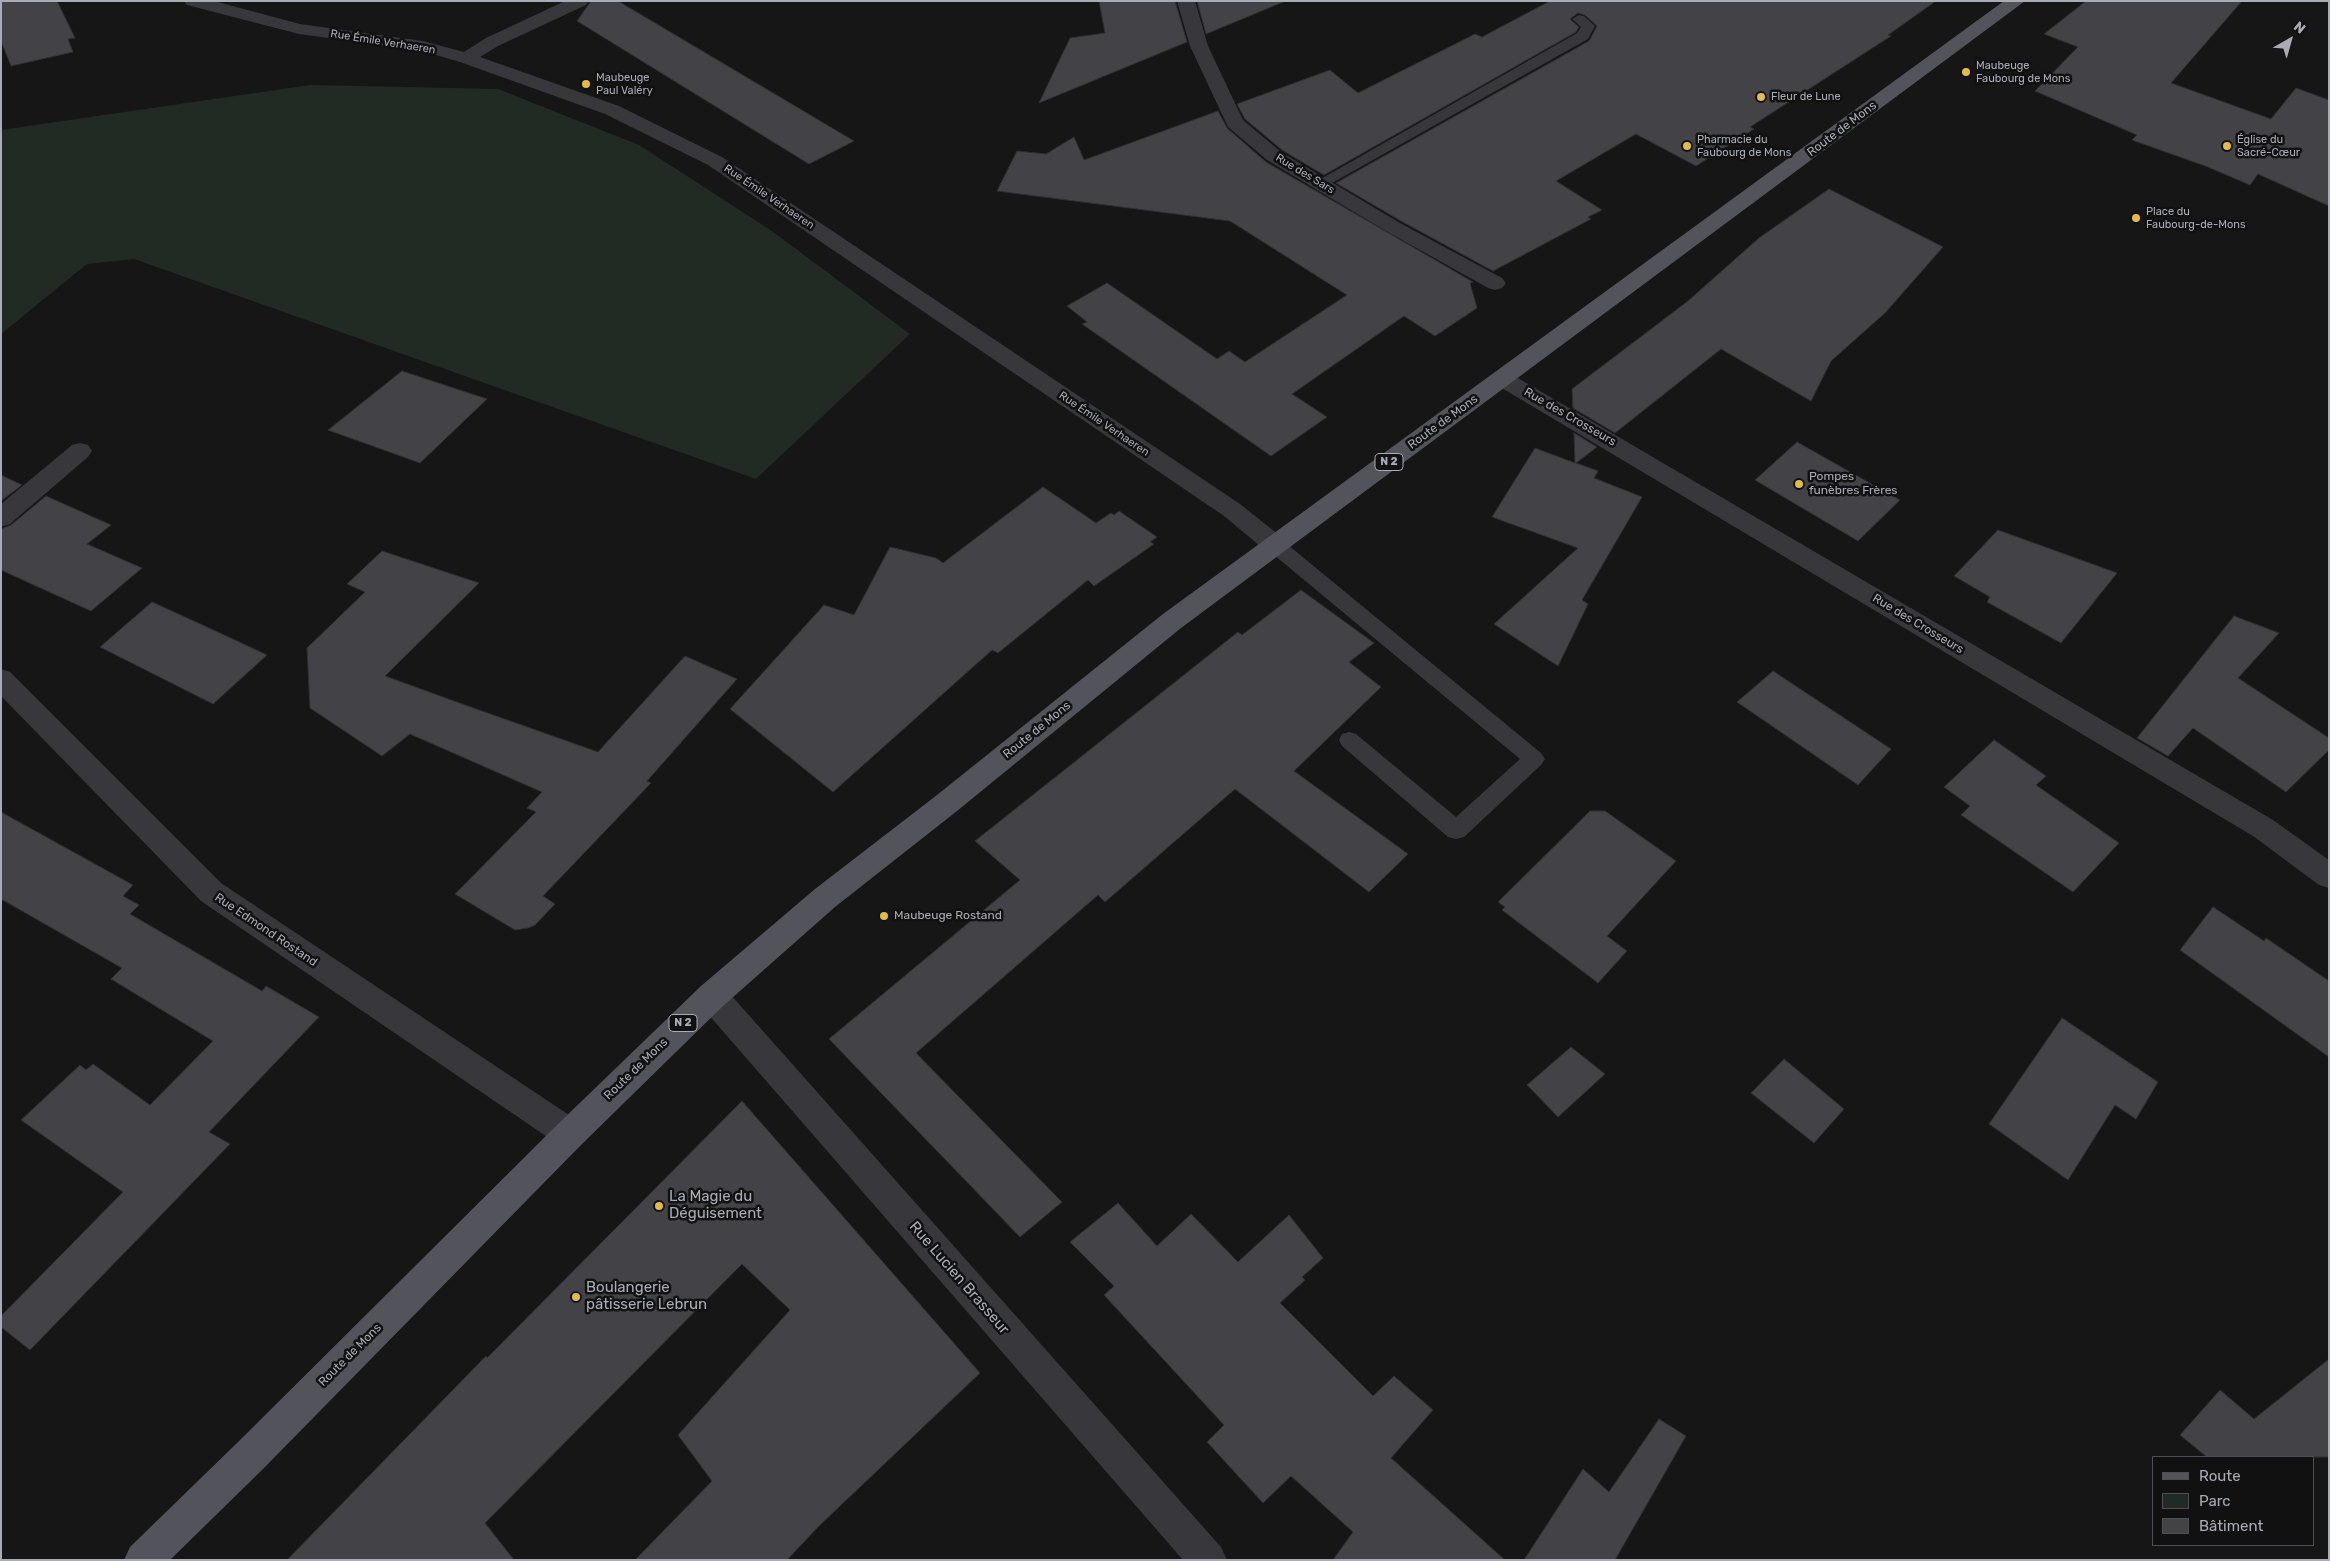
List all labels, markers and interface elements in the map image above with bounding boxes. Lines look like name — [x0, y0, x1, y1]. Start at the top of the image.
north arrow — [2265, 15, 2315, 65]
text: N — [2290, 18, 2309, 38]
street label: Rue Émile Verhaeren — [330, 27, 436, 57]
place label: Maubeuge Faubourg de Mons — [1976, 59, 2070, 85]
marker: Maubeuge Faubourg de Mons — [1960, 66, 1972, 78]
place label: Maubeuge Paul Valéry — [596, 71, 653, 97]
marker: Maubeuge Paul Valéry — [580, 78, 592, 90]
place label: Fleur de Lune — [1771, 90, 1841, 104]
marker: Fleur de Lune — [1755, 91, 1767, 103]
street label: Route de Mons — [1805, 98, 1879, 160]
place label: Pharmacie du Faubourg de Mons — [1697, 133, 1791, 159]
place label: Église du Sacré-Cœur — [2237, 133, 2300, 159]
marker: Pharmacie du Faubourg de Mons — [1681, 140, 1693, 152]
marker: Église du Sacré-Cœur — [2221, 140, 2233, 152]
street label: Rue des Sars — [1273, 151, 1337, 197]
street label: Rue Émile Verhaeren — [721, 162, 817, 232]
place label: Place du Faubourg-de-Mons — [2146, 205, 2246, 231]
marker: Place du Faubourg-de-Mons — [2130, 212, 2142, 224]
street label: Rue des Crosseurs — [1521, 385, 1619, 449]
street label: Rue Émile Verhaeren — [1056, 389, 1152, 459]
street label: Route de Mons — [1405, 392, 1481, 452]
road number: N 2 — [1375, 454, 1403, 471]
place label: Pompes funèbres Frères — [1809, 470, 1897, 498]
marker: Pompes funèbres Frères — [1793, 478, 1805, 490]
street label: Rue des Crosseurs — [1870, 591, 1966, 657]
street label: Route de Mons — [1000, 698, 1074, 762]
street label: Rue Edmond Rostand — [212, 890, 320, 970]
place label: Maubeuge Rostand — [894, 909, 1002, 923]
marker: Maubeuge Rostand — [878, 910, 890, 922]
road number: N 2 — [669, 1014, 697, 1032]
street label: Route de Mons — [601, 1035, 671, 1103]
place label: La Magie du Déguisement — [669, 1188, 762, 1223]
marker: La Magie du Déguisement — [653, 1200, 665, 1212]
street label: Rue Lucien Brasseur — [905, 1218, 1013, 1338]
place label: Boulangerie pâtisserie Lebrun — [586, 1279, 707, 1314]
marker: Boulangerie pâtisserie Lebrun — [570, 1291, 582, 1303]
street label: Route de Mons — [316, 1321, 384, 1389]
legend — [2152, 1456, 2315, 1546]
text: Route — [2199, 1467, 2241, 1485]
text: Parc — [2199, 1492, 2231, 1510]
text: Bâtiment — [2199, 1517, 2263, 1535]

